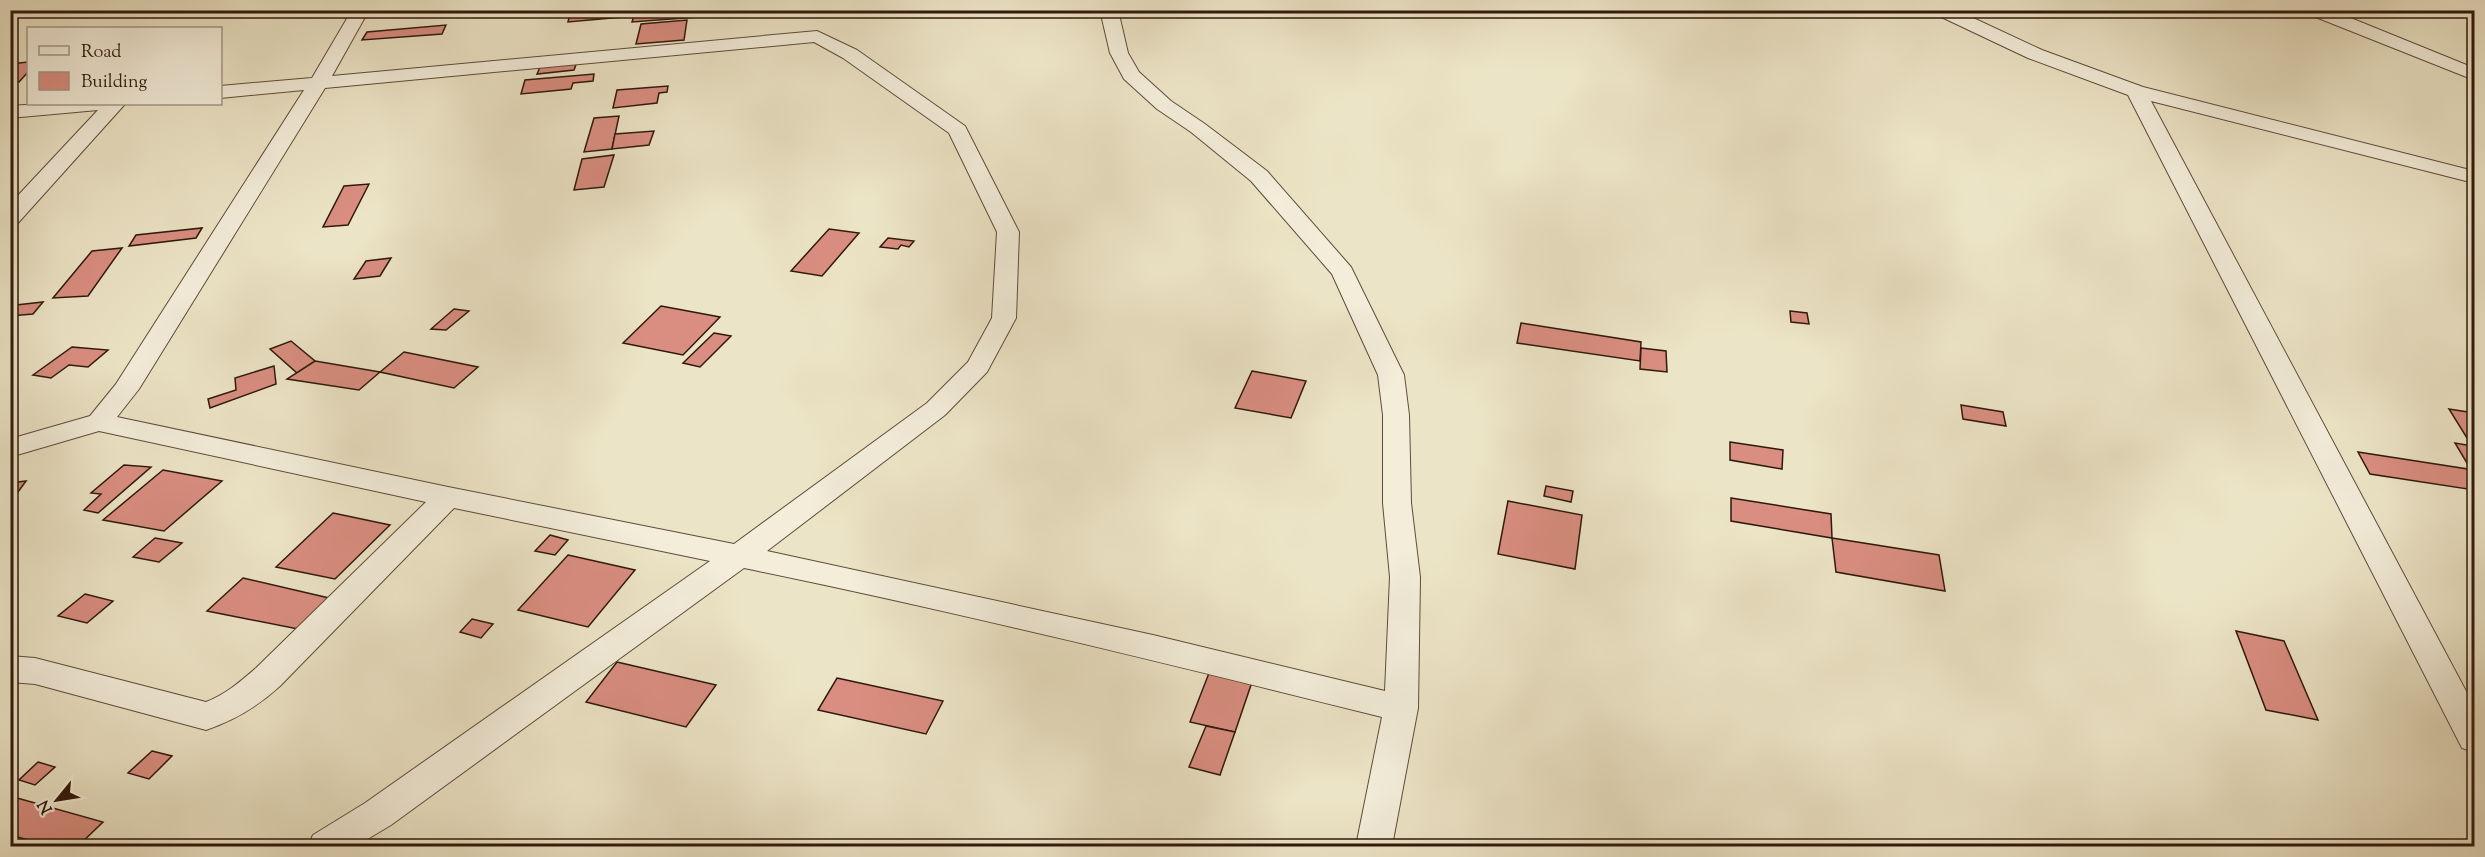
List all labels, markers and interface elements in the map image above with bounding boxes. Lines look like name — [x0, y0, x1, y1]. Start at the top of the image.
legend — [27, 27, 222, 105]
text: Road — [81, 40, 121, 66]
text: Building — [81, 70, 147, 96]
north arrow — [27, 770, 87, 830]
text: N — [33, 795, 59, 818]

